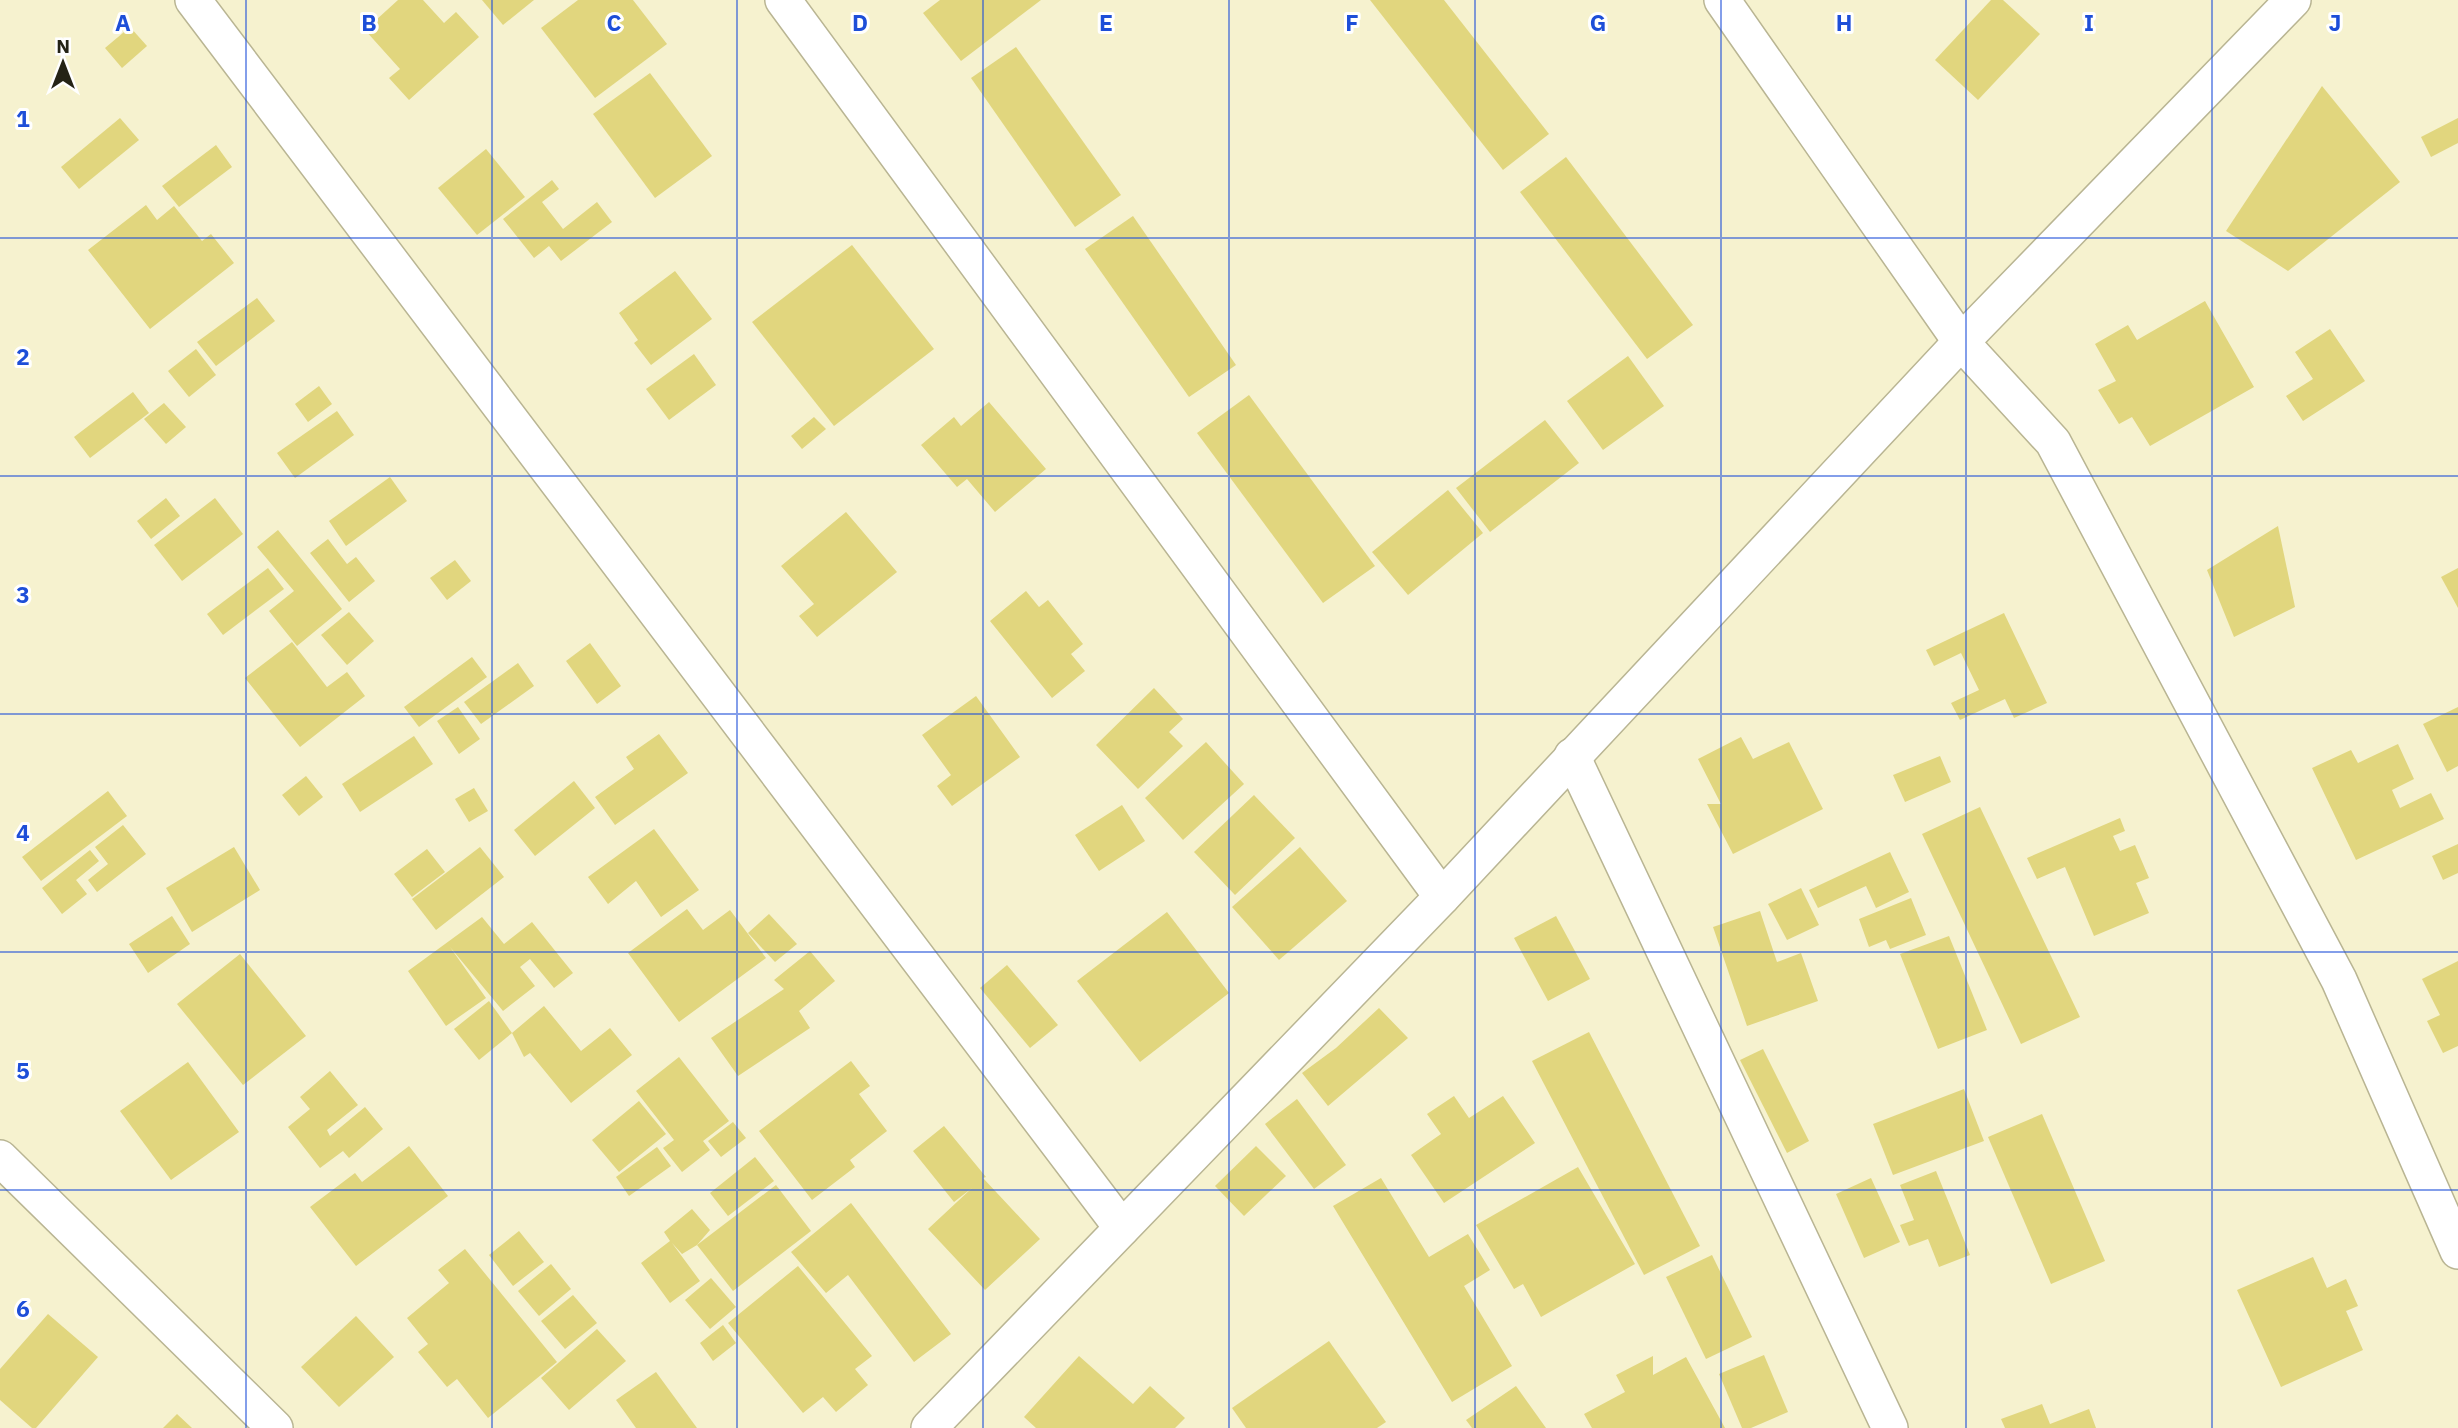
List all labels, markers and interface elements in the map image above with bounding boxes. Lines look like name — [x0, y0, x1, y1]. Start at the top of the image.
text: A — [115, 7, 131, 37]
text: B — [361, 7, 377, 37]
text: C — [607, 7, 622, 37]
text: D — [852, 7, 868, 37]
text: E — [1099, 7, 1113, 37]
text: F — [1345, 7, 1359, 37]
text: G — [1590, 7, 1606, 37]
text: H — [1836, 7, 1852, 37]
text: I — [2084, 7, 2094, 37]
text: J — [2329, 7, 2341, 37]
north arrow — [28, 28, 98, 98]
text: N — [56, 34, 70, 58]
text: 1 — [16, 103, 30, 133]
text: 2 — [16, 341, 30, 371]
text: 3 — [16, 579, 30, 609]
text: 4 — [16, 817, 30, 847]
text: 5 — [16, 1055, 30, 1085]
text: 6 — [16, 1293, 30, 1323]

